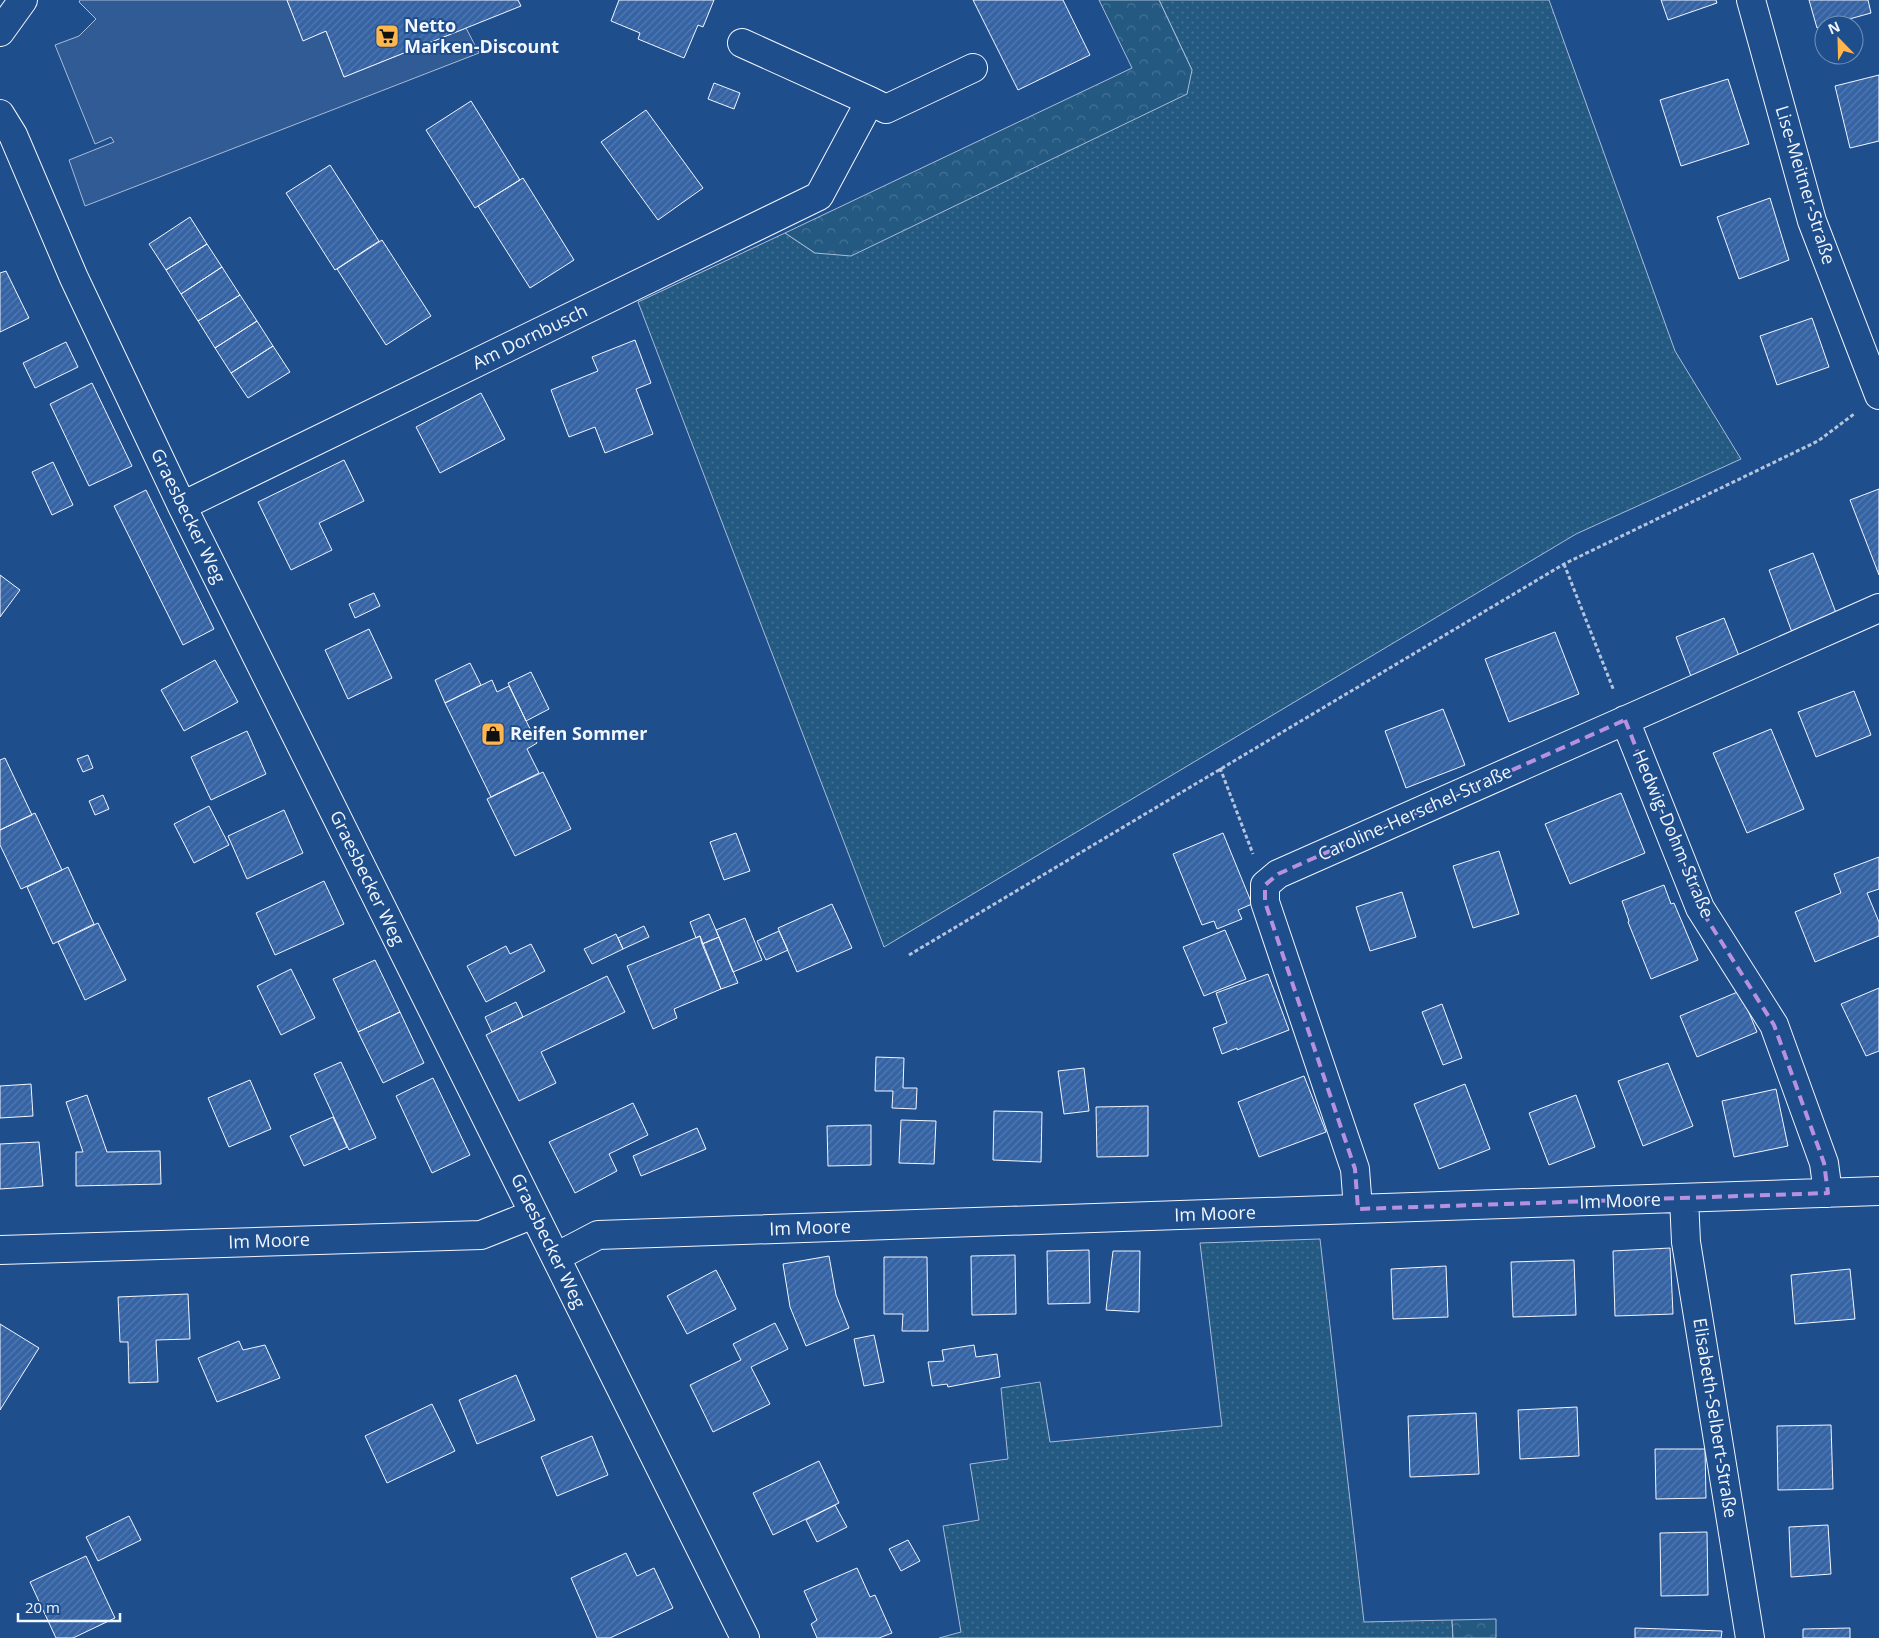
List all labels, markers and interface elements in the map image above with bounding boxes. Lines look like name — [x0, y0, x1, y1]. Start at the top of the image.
place label: Netto Marken-Discount — [404, 13, 559, 58]
north arrow — [1814, 15, 1864, 65]
text: N — [1825, 17, 1843, 39]
supermarket icon: Netto Marken-Discount — [374, 23, 400, 49]
street label: Lise-Meitner-Straße — [1770, 102, 1842, 267]
street label: Am Dornbusch — [468, 298, 591, 374]
street label: Graesbecker Weg — [146, 444, 232, 587]
shop icon: Reifen Sommer — [480, 721, 506, 747]
place label: Reifen Sommer — [510, 721, 647, 745]
street label: Hedwig-Dohm-Straße — [1628, 746, 1720, 922]
street label: Caroline-Herschel-Straße — [1314, 758, 1515, 866]
street label: Graesbecker Weg — [325, 806, 411, 949]
street label: Graesbecker Weg — [506, 1169, 592, 1312]
street label: Im Moore — [1579, 1187, 1661, 1213]
street label: Im Moore — [1174, 1200, 1256, 1226]
street label: Im Moore — [769, 1214, 851, 1240]
street label: Im Moore — [228, 1227, 310, 1253]
street label: Elisabeth-Selbert-Straße — [1688, 1316, 1744, 1520]
scale bar — [18, 1590, 120, 1622]
text: 20 m — [25, 1597, 60, 1617]

